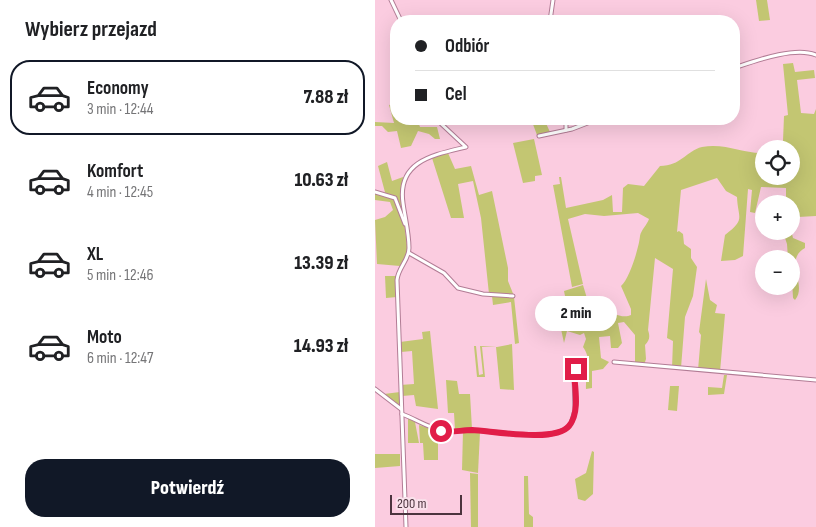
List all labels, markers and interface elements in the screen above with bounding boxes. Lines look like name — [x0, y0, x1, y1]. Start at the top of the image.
text: Wybierz przejazd — [25, 16, 157, 43]
text: Odbiór — [445, 35, 489, 58]
icon: car — [27, 75, 72, 120]
text: Economy — [87, 77, 149, 100]
text: Cel — [445, 83, 467, 106]
text: 7.88 zł — [303, 86, 348, 109]
text: 3 min · 12:44 — [87, 100, 153, 119]
map controls — [755, 140, 800, 295]
button: locate — [755, 140, 800, 185]
icon: car — [27, 158, 72, 203]
text: Komfort — [87, 160, 143, 183]
text: 10.63 zł — [294, 169, 348, 192]
text: 4 min · 12:45 — [87, 183, 153, 202]
button: + — [755, 195, 800, 240]
icon: car — [27, 241, 72, 286]
text: XL — [87, 243, 103, 266]
button: − — [755, 250, 800, 295]
text: 13.39 zł — [294, 252, 348, 275]
text: 5 min · 12:46 — [87, 266, 153, 285]
callout: 2 min — [535, 296, 617, 332]
text: 2 min — [560, 304, 592, 323]
icon: car — [27, 324, 72, 369]
text: Moto — [87, 326, 122, 349]
text: 14.93 zł — [294, 335, 348, 358]
text: 6 min · 12:47 — [87, 349, 153, 368]
route end — [565, 358, 587, 380]
route start — [430, 420, 452, 442]
button: Potwierdź — [25, 459, 350, 517]
scale bar — [390, 492, 463, 515]
text: 200 m — [397, 495, 426, 512]

